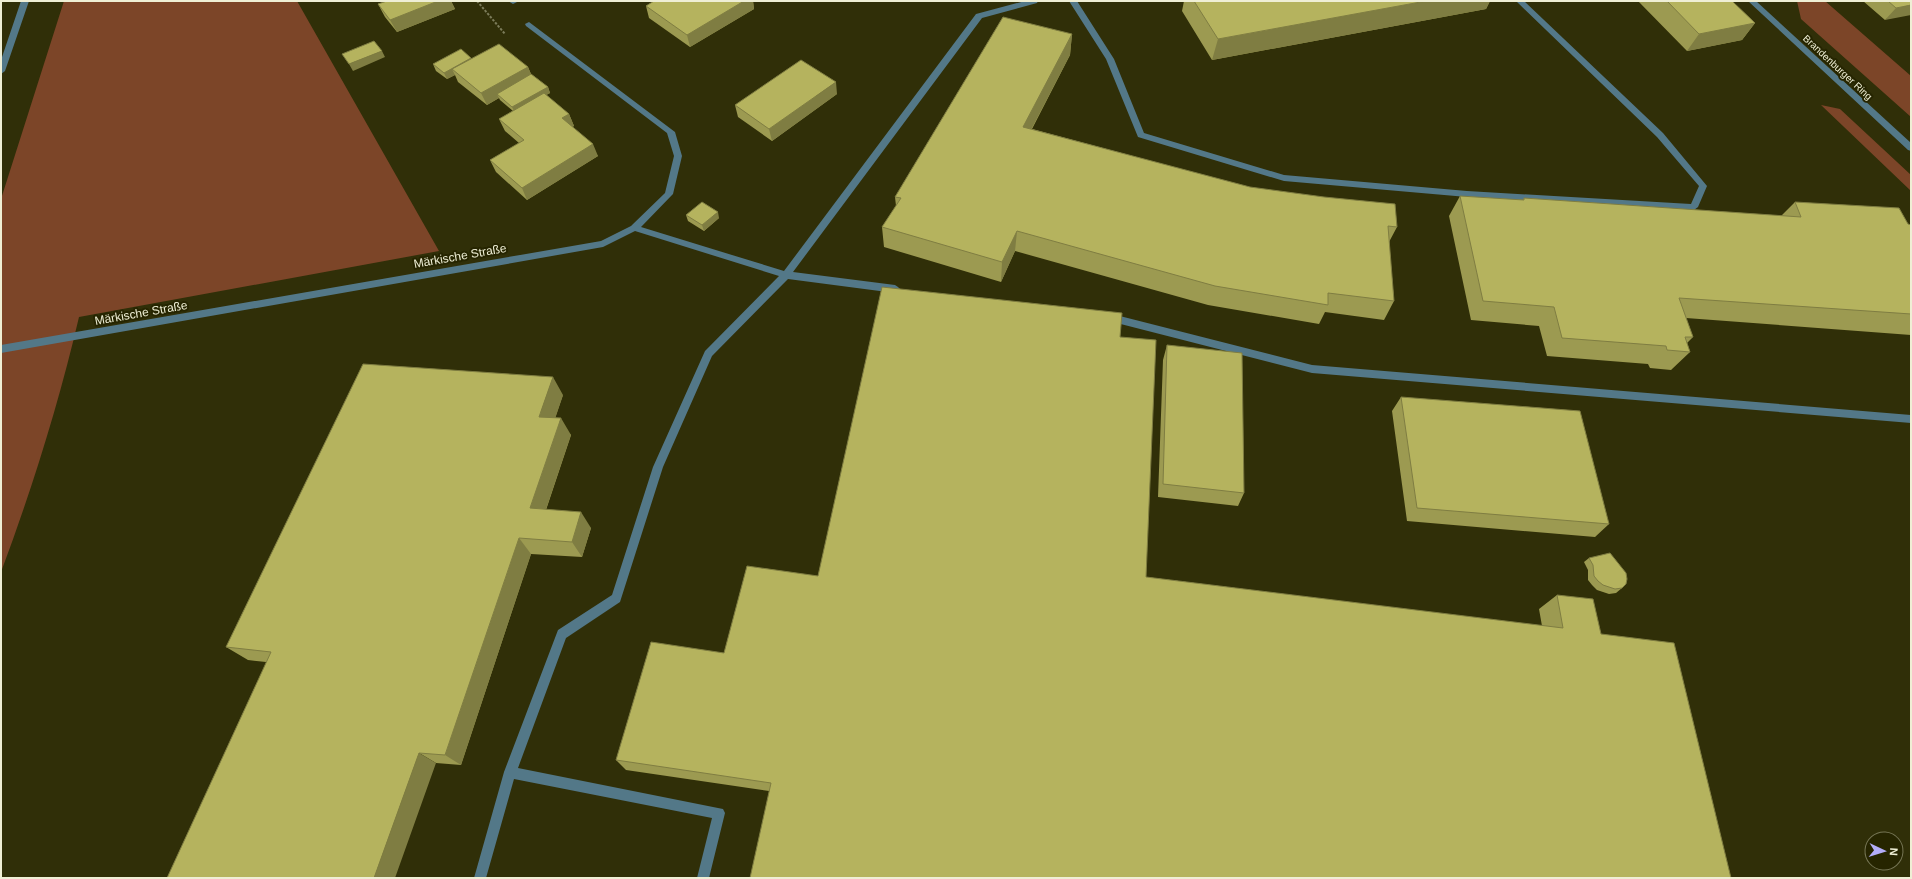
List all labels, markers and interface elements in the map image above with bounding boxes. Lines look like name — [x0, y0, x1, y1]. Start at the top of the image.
street label: Brandenburger Ring — [1801, 33, 1874, 102]
street label: Märkische Straße — [412, 241, 508, 271]
street label: Märkische Straße — [93, 298, 189, 328]
north arrow — [1864, 831, 1904, 871]
text: N — [1888, 847, 1900, 856]

